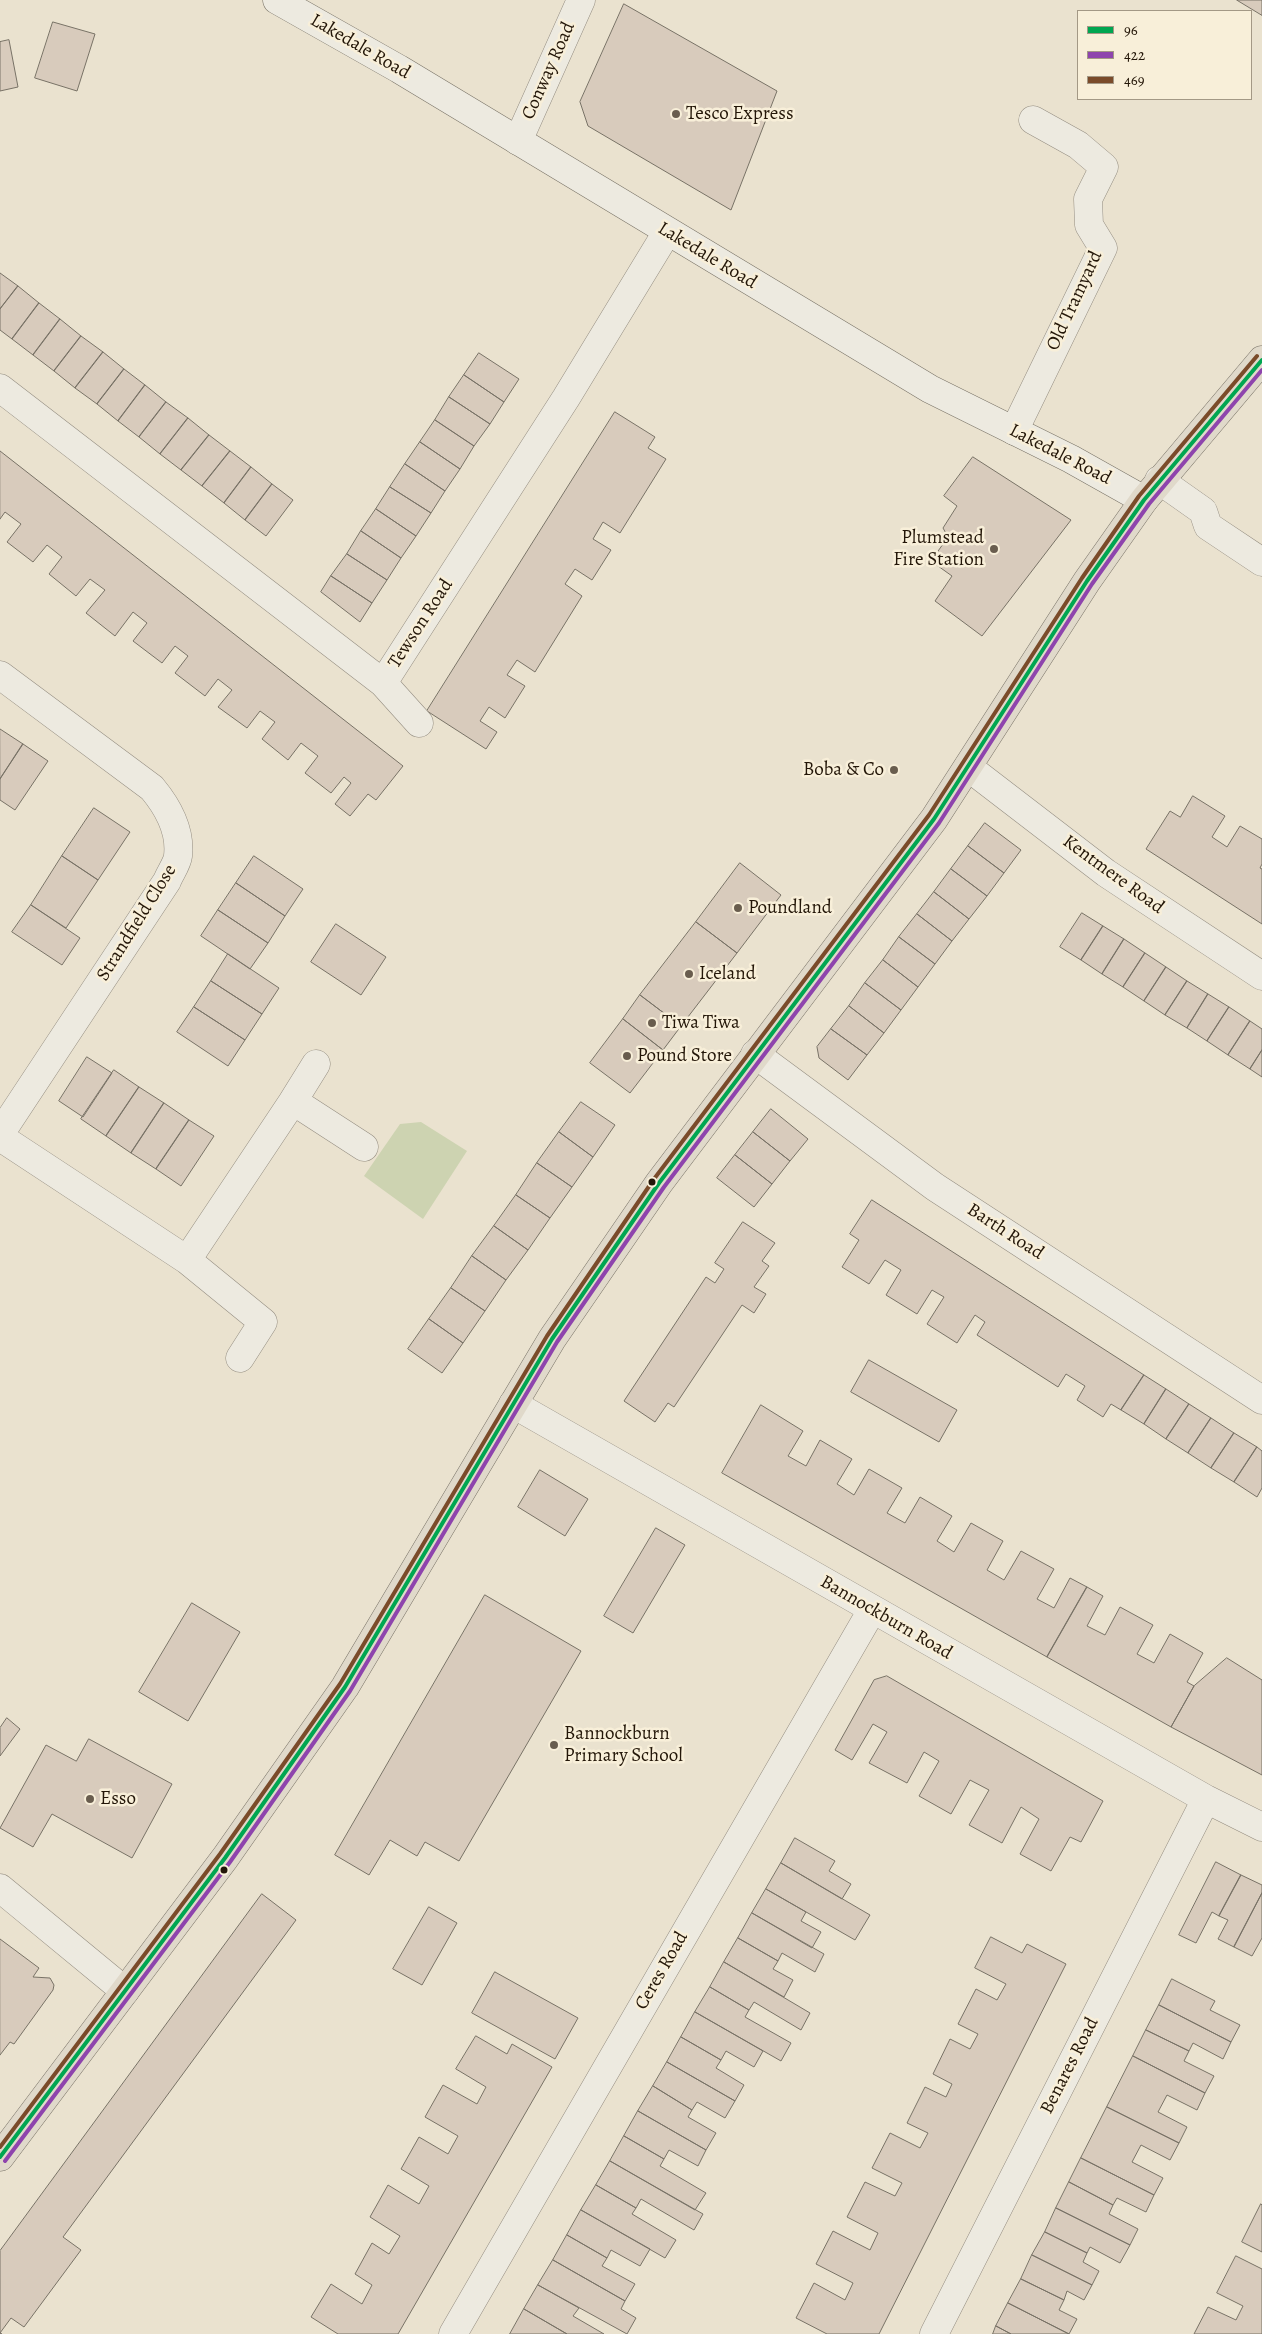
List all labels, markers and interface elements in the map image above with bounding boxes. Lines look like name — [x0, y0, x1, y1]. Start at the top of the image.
street label: Lakedale Road — [306, 9, 414, 85]
legend — [1077, 10, 1252, 100]
street label: Conway Road — [517, 19, 581, 123]
text: 96 — [1124, 20, 1138, 40]
text: 422 — [1124, 45, 1145, 65]
text: 469 — [1124, 70, 1145, 90]
place label: Tesco Express — [686, 103, 794, 125]
marker: Tesco Express — [670, 108, 682, 120]
street label: Lakedale Road — [653, 217, 761, 295]
street label: Old Tramyard — [1042, 248, 1108, 354]
street label: Lakedale Road — [1005, 420, 1115, 490]
place label: Plumstead Fire Station — [893, 527, 984, 571]
marker: Plumstead Fire Station — [988, 543, 1000, 555]
street label: Tewson Road — [384, 575, 458, 673]
place label: Boba & Co — [803, 759, 884, 781]
marker: Boba & Co — [888, 764, 900, 776]
street label: Kentmere Road — [1058, 831, 1168, 919]
street label: Strandfield Close — [92, 860, 182, 986]
place label: Poundland — [748, 897, 832, 919]
marker: Poundland — [732, 902, 744, 914]
place label: Iceland — [699, 963, 756, 985]
marker: Iceland — [683, 968, 695, 980]
place label: Tiwa Tiwa — [662, 1012, 740, 1034]
marker: Tiwa Tiwa — [646, 1017, 658, 1029]
place label: Pound Store — [637, 1045, 732, 1067]
marker: Pound Store — [621, 1050, 633, 1062]
unlabelled marker — [647, 1177, 657, 1187]
street label: Barth Road — [962, 1199, 1048, 1265]
street label: Bannockburn Road — [816, 1571, 956, 1665]
place label: Bannockburn Primary School — [564, 1723, 683, 1767]
marker: Bannockburn Primary School — [548, 1739, 560, 1751]
place label: Esso — [100, 1788, 136, 1810]
marker: Esso — [84, 1793, 96, 1805]
unlabelled marker — [219, 1865, 229, 1875]
street label: Ceres Road — [630, 1928, 694, 2014]
street label: Benares Road — [1036, 2014, 1104, 2118]

